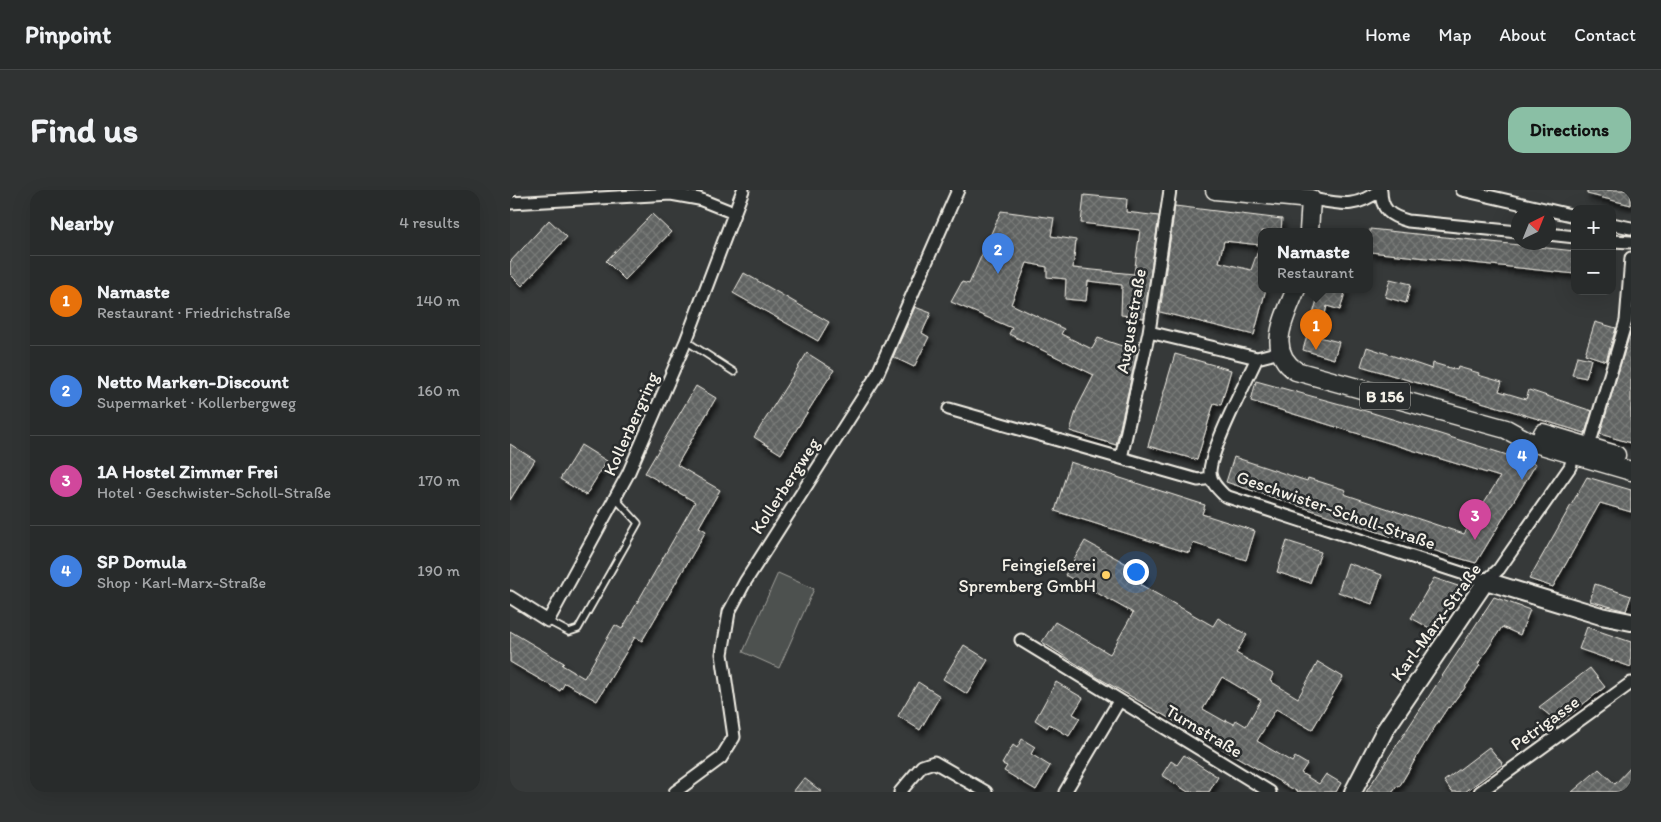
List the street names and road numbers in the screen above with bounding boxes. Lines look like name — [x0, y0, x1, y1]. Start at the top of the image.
street label: Auguststraße — [1111, 267, 1151, 375]
street label: Kollerbergring — [598, 368, 664, 479]
road number: B 156 — [1360, 382, 1410, 410]
street label: Kollerbergweg — [746, 433, 825, 538]
street label: Geschwister-Scholl-Straße — [1234, 466, 1438, 554]
street label: Karl-Marx-Straße — [1386, 559, 1486, 685]
street label: Petrigasse — [1506, 691, 1584, 755]
street label: Turnstraße — [1162, 699, 1246, 763]

